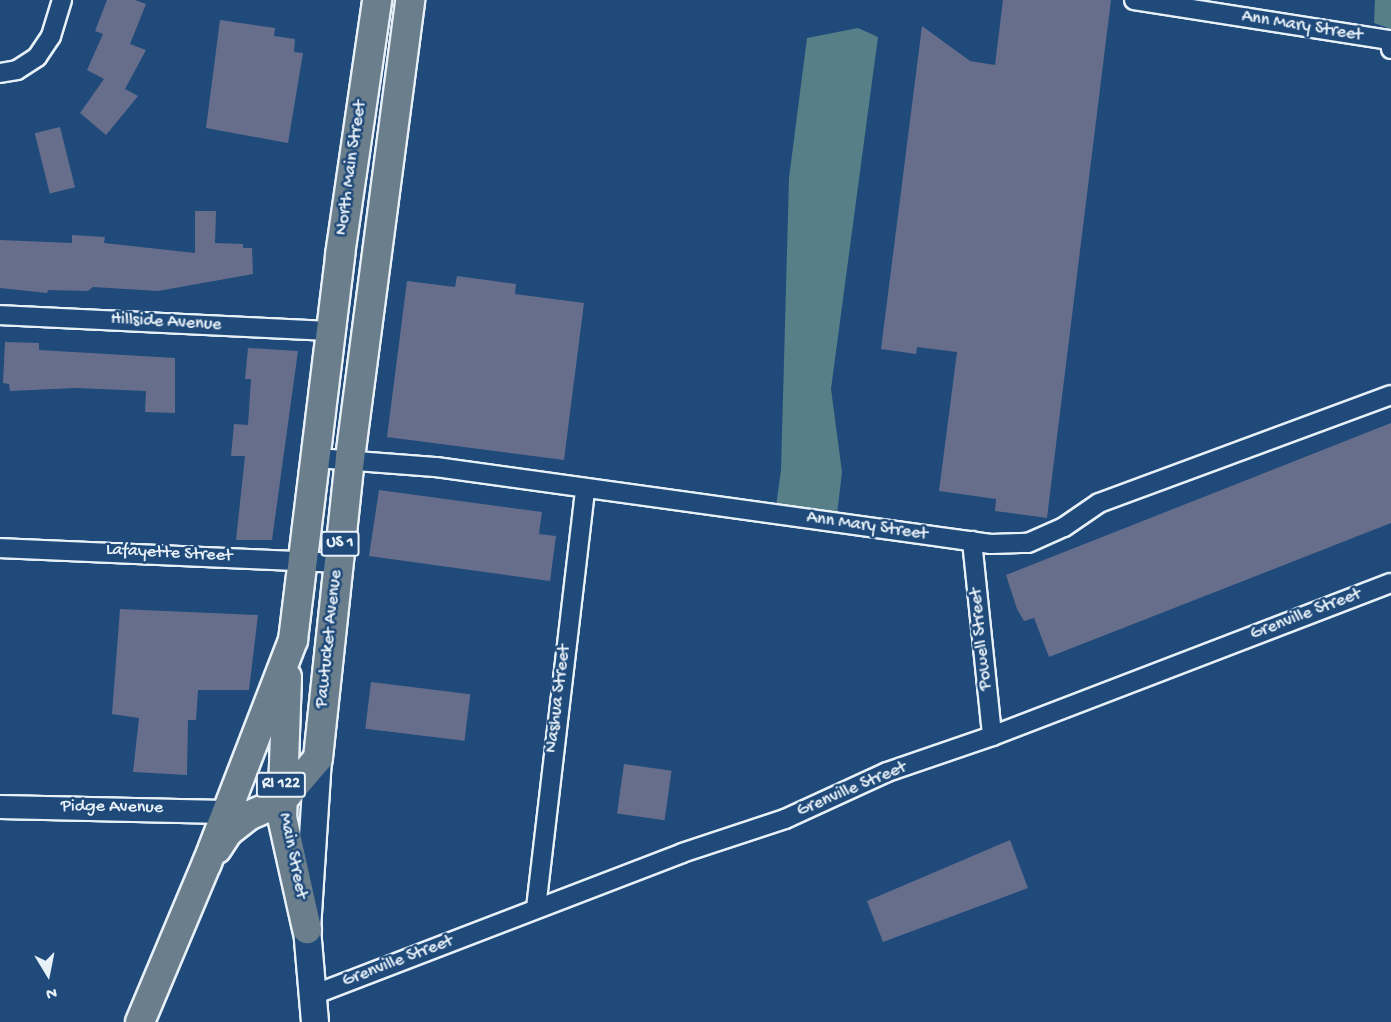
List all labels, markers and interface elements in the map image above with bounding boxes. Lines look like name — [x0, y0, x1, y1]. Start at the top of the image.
street label: Ann Mary Street — [1240, 7, 1364, 47]
street label: North Main Street — [332, 99, 372, 237]
street label: Hillside Avenue — [110, 309, 222, 337]
street label: Ann Mary Street — [805, 508, 929, 546]
road number: US 1 — [320, 531, 360, 557]
street label: Lafayette Street — [105, 540, 233, 568]
street label: Pawtucket Avenue — [312, 569, 348, 709]
street label: Grenville Street — [1248, 584, 1364, 646]
street label: Powell Street — [966, 587, 998, 691]
street label: Nashua Street — [542, 644, 576, 754]
street label: Grenville Street — [794, 757, 910, 823]
road number: RI 122 — [256, 772, 306, 798]
street label: Pidge Avenue — [61, 796, 163, 820]
street label: Main Street — [272, 811, 312, 901]
street label: Grenville Street — [340, 931, 456, 993]
north arrow — [18, 944, 78, 1004]
text: N — [44, 982, 58, 1002]

